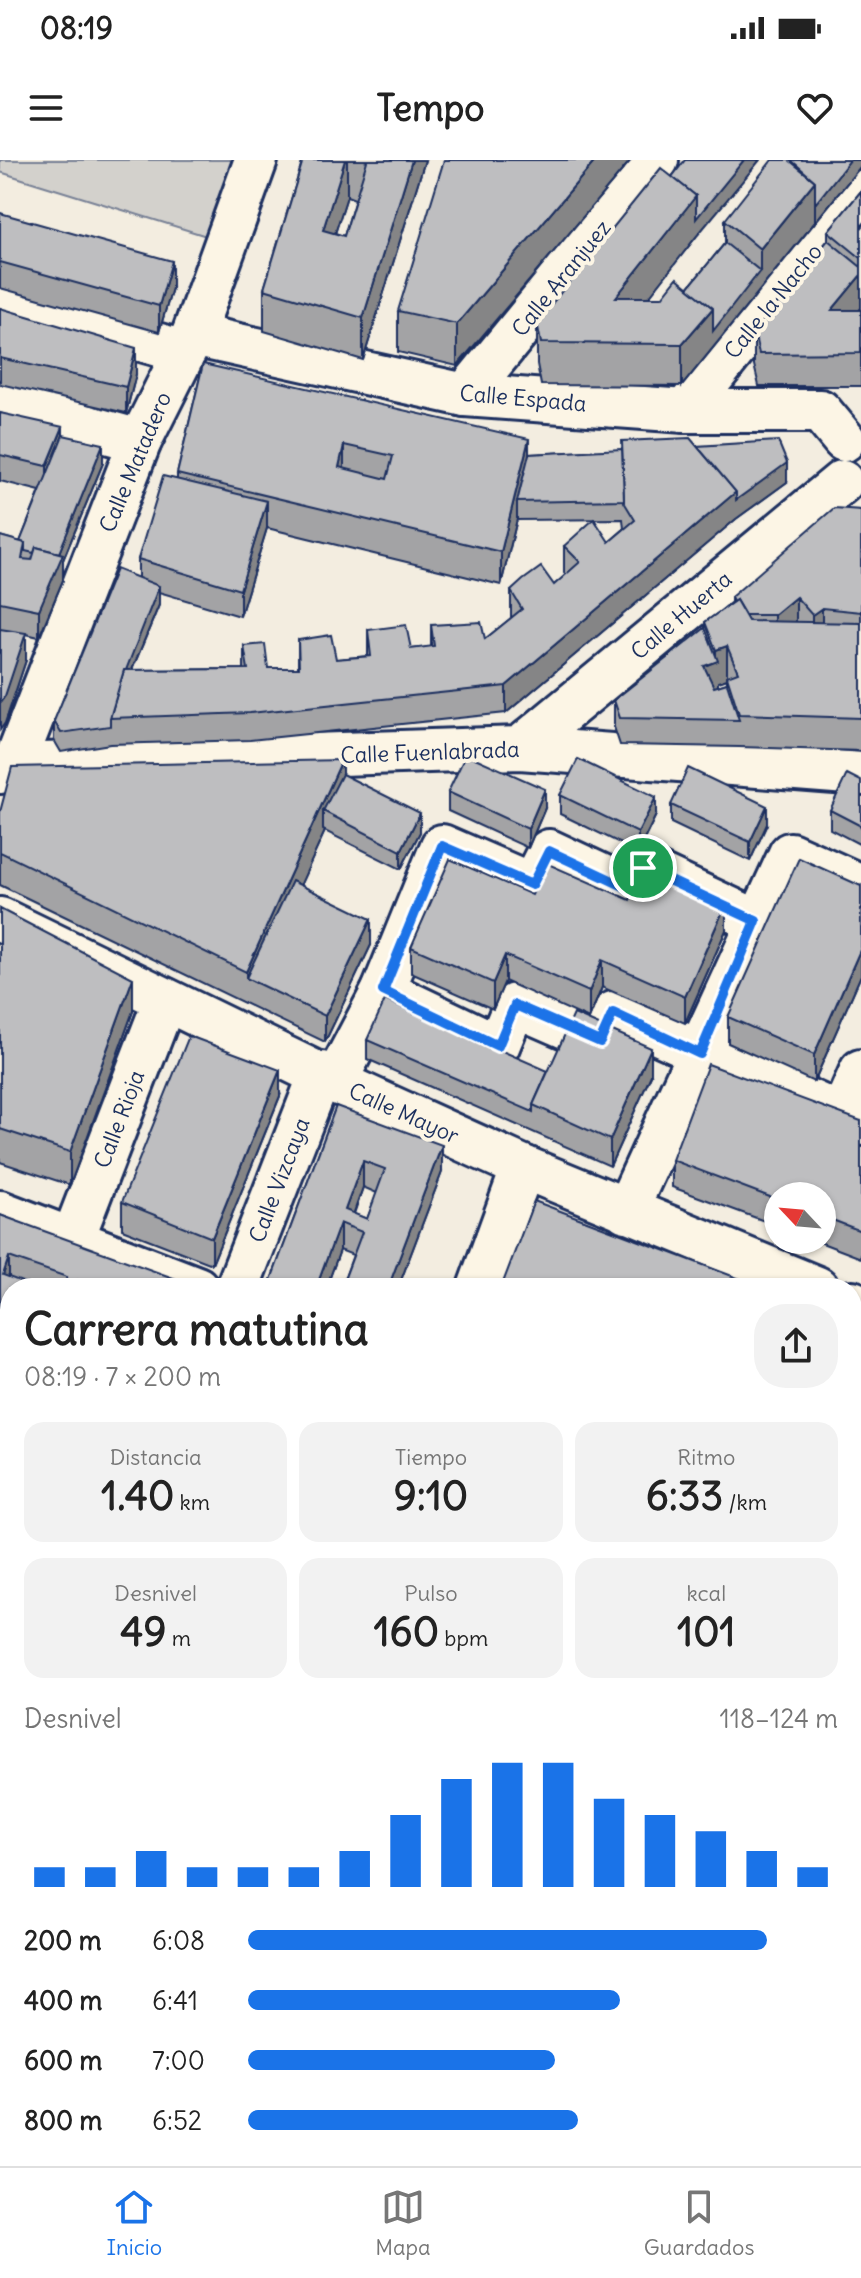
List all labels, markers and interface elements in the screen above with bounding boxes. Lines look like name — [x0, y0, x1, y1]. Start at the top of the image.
text: 08:19 — [40, 9, 113, 47]
icon: menu — [24, 86, 68, 130]
text: Tempo — [376, 86, 485, 131]
icon: heart — [793, 86, 837, 130]
street label: Calle Aranjuez — [505, 214, 617, 342]
street label: Calle la Nacho — [718, 238, 828, 364]
street label: Calle Espada — [458, 379, 588, 417]
street label: Calle Matadero — [93, 388, 177, 536]
street label: Calle Huerta — [625, 565, 737, 665]
street label: Calle Fuenlabrada — [340, 735, 520, 769]
pin — [609, 834, 677, 902]
icon: arrive — [621, 846, 665, 890]
street label: Calle Rioja — [88, 1066, 150, 1172]
street label: Calle Mayor — [344, 1076, 464, 1150]
street label: Calle Vizcaya — [242, 1114, 316, 1246]
north arrow — [764, 1182, 836, 1254]
map controls — [764, 1182, 836, 1254]
text: Carrera matutina — [24, 1302, 369, 1357]
button: share — [754, 1304, 838, 1388]
text: 08:19 · 7 × 200 m — [24, 1360, 221, 1393]
text: Distancia — [110, 1443, 202, 1471]
text: Tiempo — [395, 1443, 467, 1471]
text: Ritmo — [677, 1443, 735, 1471]
text: 1.40 — [101, 1471, 174, 1521]
text: 9:10 — [394, 1471, 468, 1521]
text: 6:33 — [646, 1471, 723, 1521]
text: km — [174, 1488, 210, 1516]
text: /km — [723, 1488, 767, 1516]
text: Desnivel — [114, 1579, 197, 1607]
text: Pulso — [404, 1579, 458, 1607]
text: kcal — [687, 1579, 726, 1607]
text: 49 — [120, 1607, 166, 1657]
text: 160 — [374, 1607, 439, 1657]
text: 101 — [677, 1607, 735, 1657]
text: m — [166, 1624, 191, 1652]
text: bpm — [439, 1624, 488, 1652]
text: Desnivel — [24, 1702, 122, 1735]
text: 118–124 m — [719, 1702, 838, 1735]
text: 200 m — [24, 1924, 101, 1957]
text: 6:08 — [152, 1924, 205, 1957]
text: 400 m — [24, 1984, 102, 2017]
text: 6:41 — [152, 1984, 198, 2017]
text: 600 m — [24, 2044, 102, 2077]
text: 7:00 — [152, 2044, 205, 2077]
text: 800 m — [24, 2104, 102, 2137]
text: 6:52 — [152, 2104, 202, 2137]
tab: Inicio — [107, 2185, 162, 2261]
tab: Mapa — [375, 2185, 431, 2261]
tab: Guardados — [644, 2185, 754, 2261]

